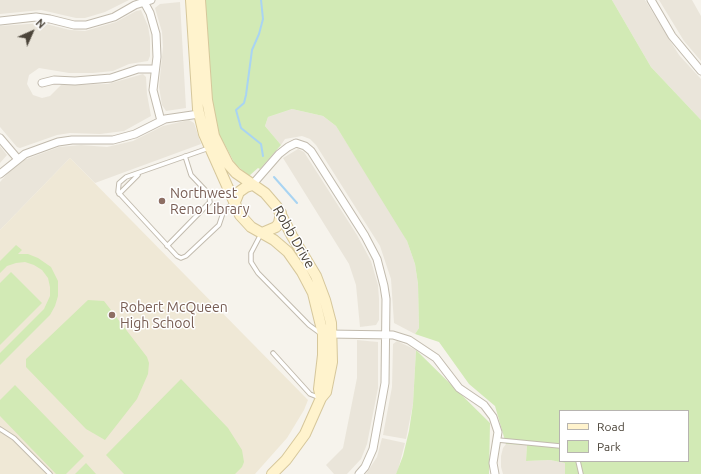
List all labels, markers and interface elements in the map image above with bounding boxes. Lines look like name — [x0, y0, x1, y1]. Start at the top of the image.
north arrow — [12, 12, 52, 52]
text: N — [33, 16, 48, 31]
place label: Northwest Reno Library — [170, 185, 249, 218]
marker: Northwest Reno Library — [157, 196, 167, 206]
street label: Robb Drive — [269, 203, 319, 271]
place label: Robert McQueen High School — [120, 299, 228, 332]
marker: Robert McQueen High School — [107, 310, 117, 320]
legend — [559, 410, 689, 462]
text: Road — [597, 420, 625, 433]
text: Park — [597, 440, 621, 453]

